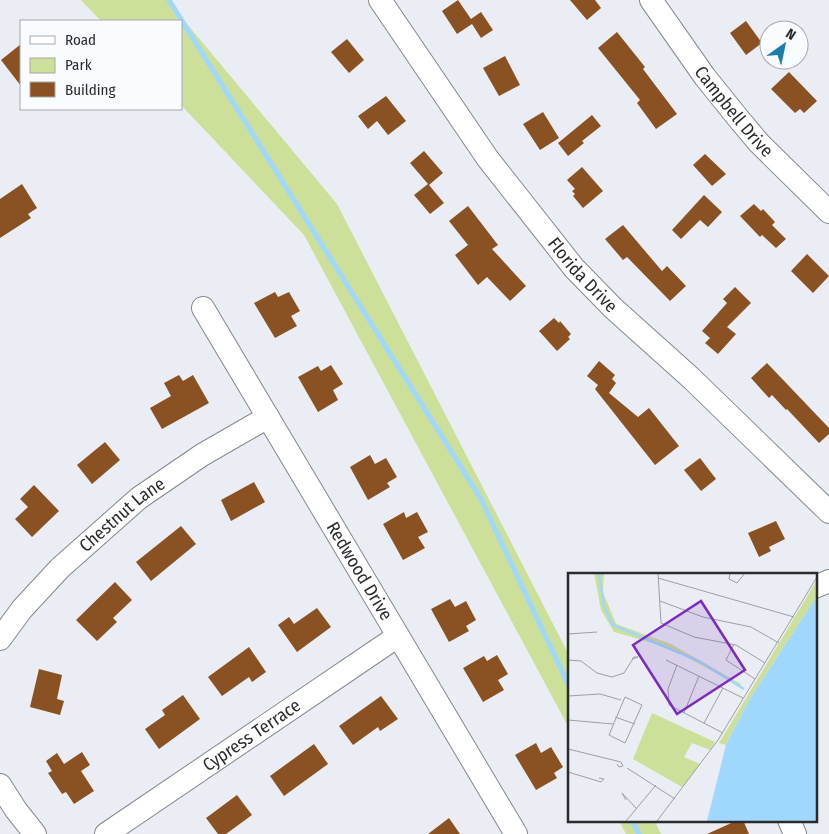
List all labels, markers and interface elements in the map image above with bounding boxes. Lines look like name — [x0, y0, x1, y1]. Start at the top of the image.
legend — [20, 20, 182, 110]
north arrow — [759, 20, 809, 70]
text: N — [783, 25, 799, 44]
text: Road — [65, 31, 96, 49]
text: Park — [65, 56, 92, 74]
street label: Campbell Drive — [690, 62, 778, 162]
text: Building — [65, 81, 116, 99]
street label: Florida Drive — [543, 233, 622, 317]
street label: Chestnut Lane — [75, 473, 169, 557]
street label: Redwood Drive — [322, 518, 397, 624]
inset map — [568, 573, 816, 822]
street label: Cypress Terrace — [199, 694, 305, 776]

